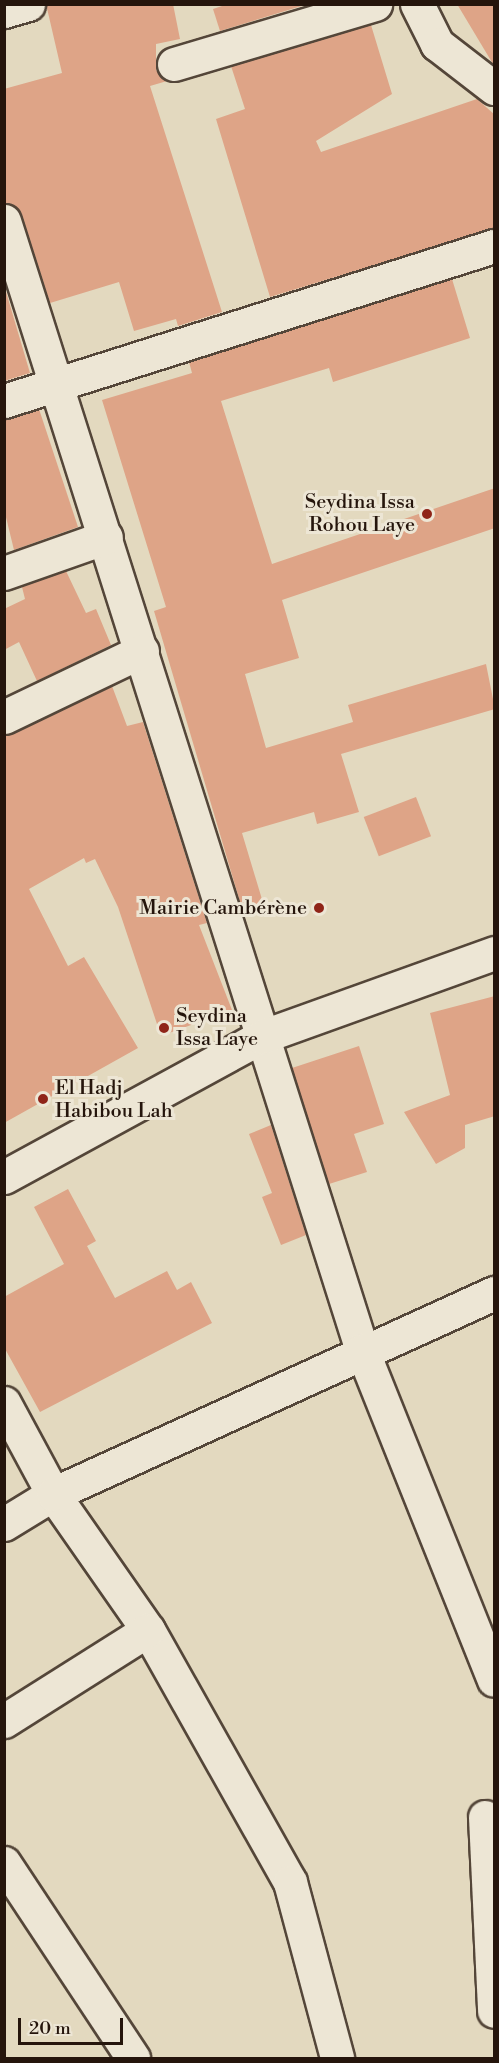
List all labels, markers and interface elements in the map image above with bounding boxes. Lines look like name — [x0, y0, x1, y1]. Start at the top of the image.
place label: Seydina Issa Rohou Laye — [305, 490, 415, 537]
marker: Seydina Issa Rohou Laye — [420, 507, 434, 521]
place label: Mairie Cambérène — [139, 896, 307, 920]
marker: Mairie Cambérène — [312, 901, 326, 915]
place label: Seydina Issa Laye — [176, 1005, 258, 1052]
marker: Seydina Issa Laye — [157, 1021, 171, 1035]
place label: El Hadj Habibou Lah — [55, 1076, 173, 1123]
marker: El Hadj Habibou Lah — [36, 1092, 50, 1106]
scale bar — [21, 2006, 126, 2044]
text: 20 m — [29, 2017, 71, 2040]

